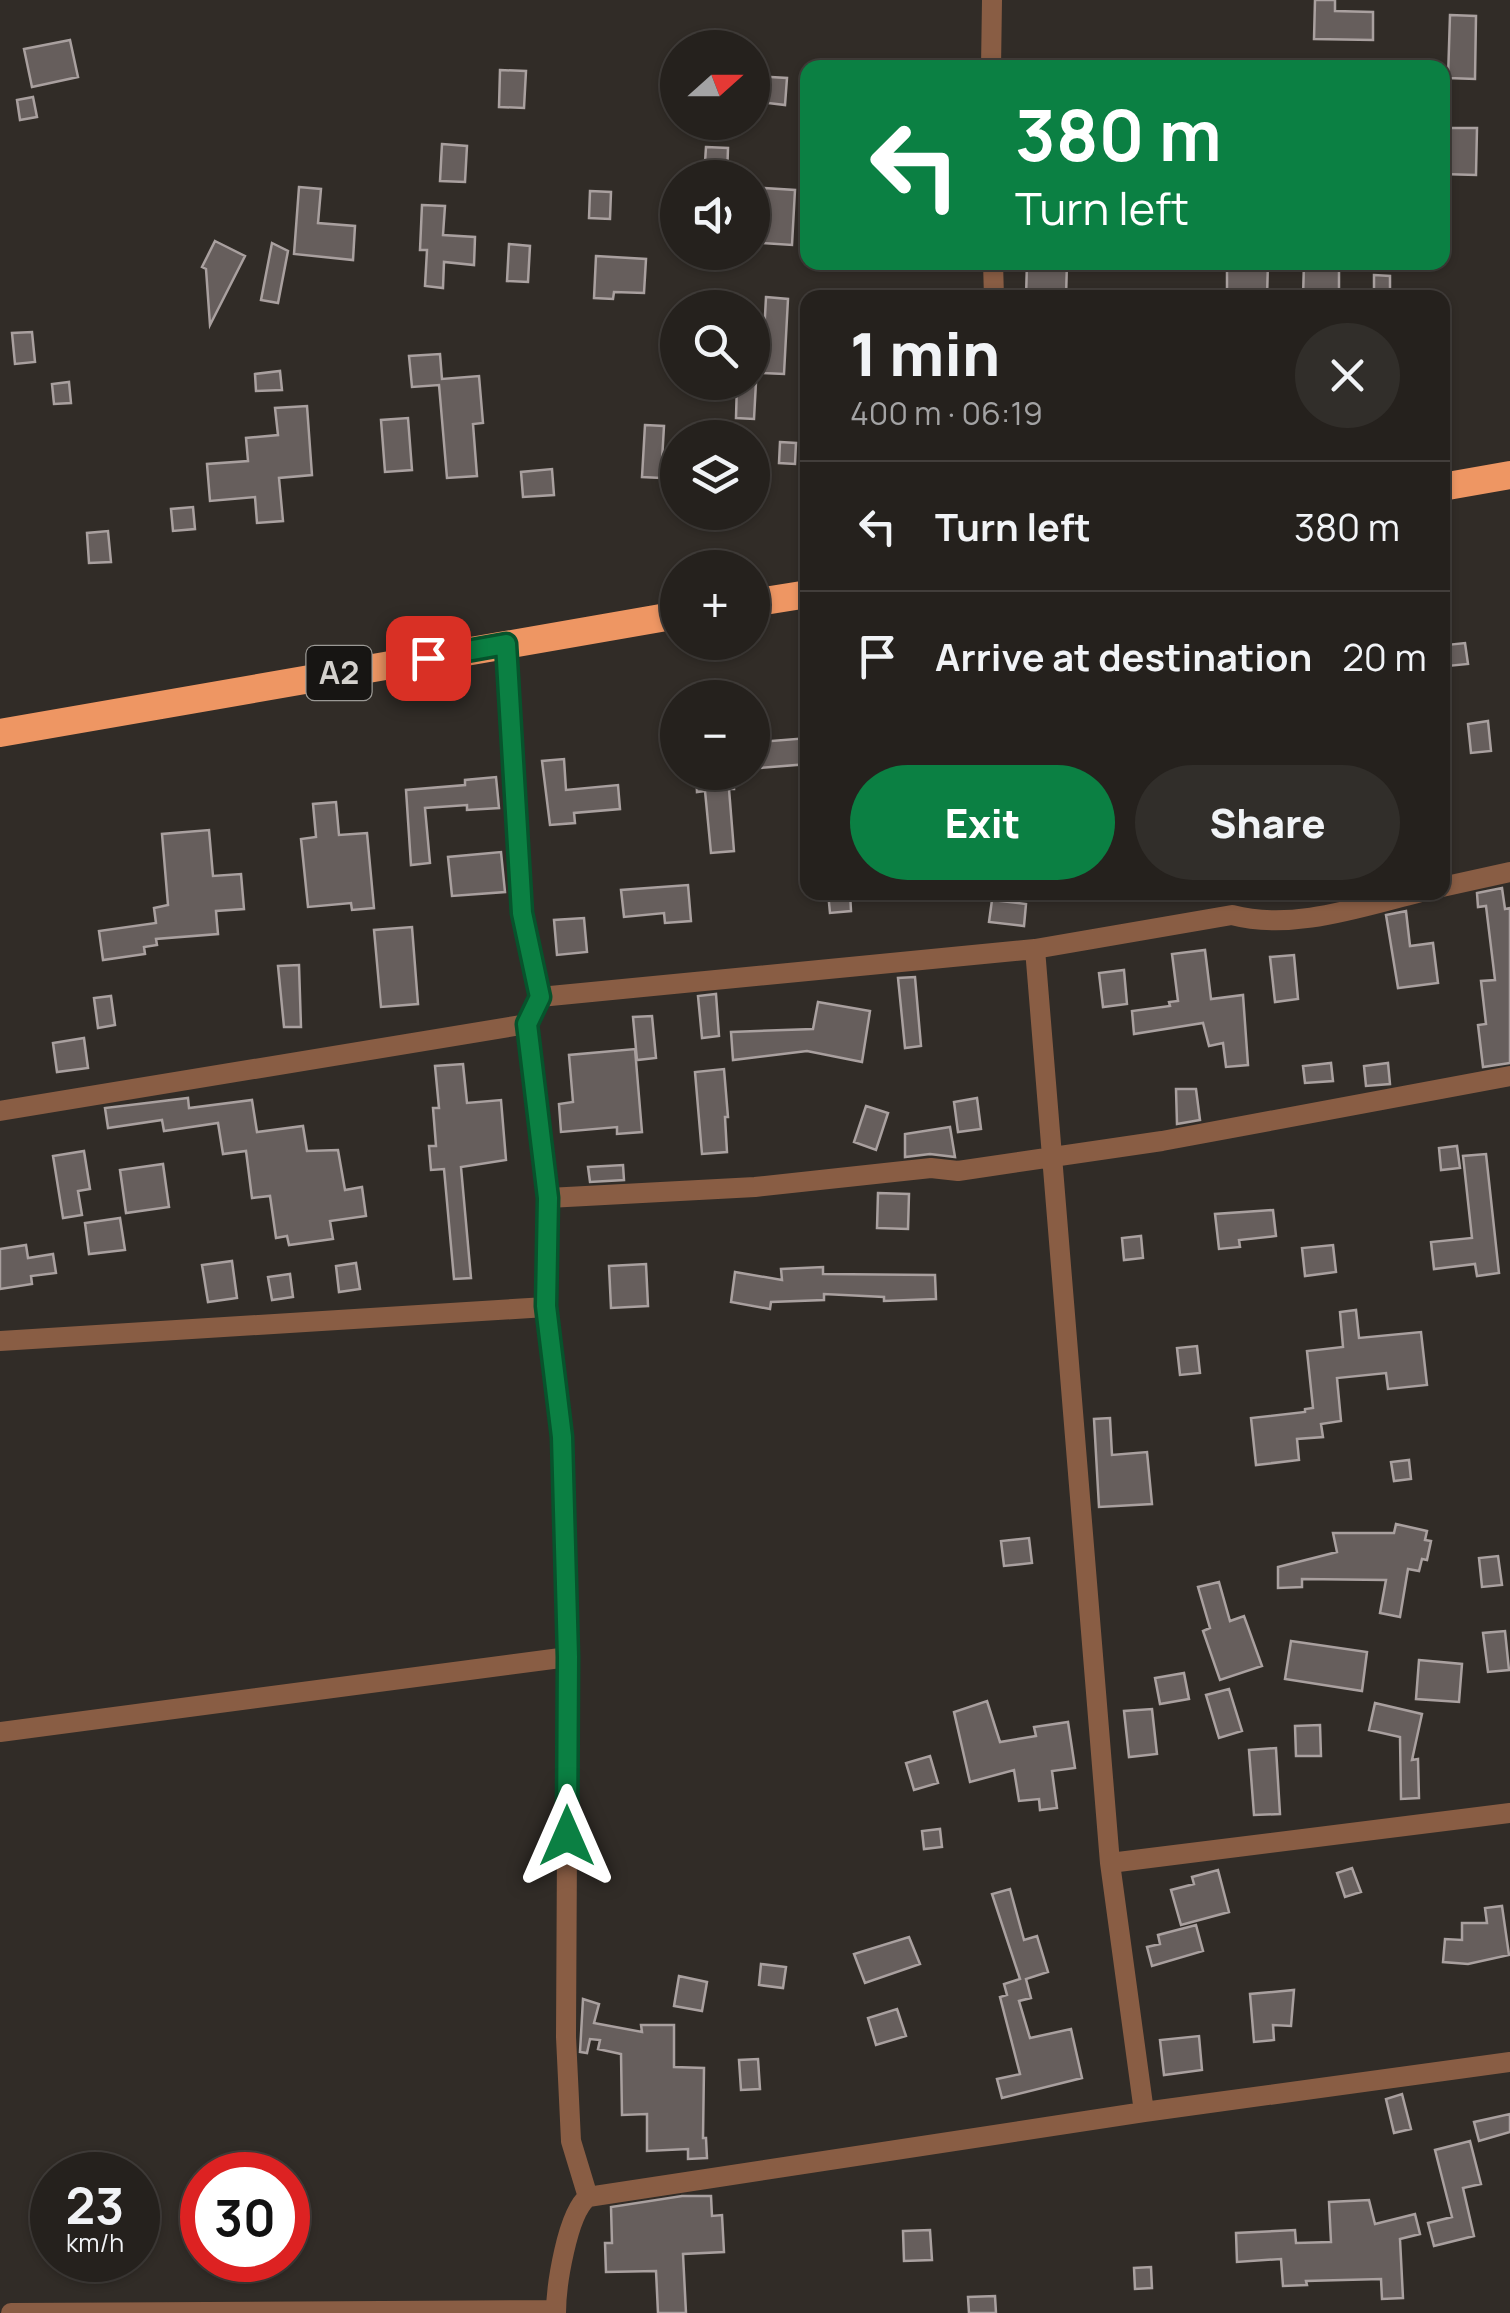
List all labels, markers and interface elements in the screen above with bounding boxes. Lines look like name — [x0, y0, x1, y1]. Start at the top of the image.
north arrow — [660, 30, 770, 140]
map controls — [660, 30, 770, 790]
text: 380 m — [1015, 86, 1222, 182]
icon: left — [850, 100, 980, 230]
button: sound — [660, 160, 770, 270]
text: Turn left — [1015, 177, 1189, 239]
button: search — [660, 290, 770, 400]
text: 1 min — [850, 312, 1000, 394]
button: close — [1295, 323, 1400, 428]
text: 400 m · 06:19 — [850, 391, 1043, 435]
button: layers — [660, 420, 770, 530]
icon: left — [850, 499, 905, 554]
text: Turn left — [935, 500, 1091, 552]
text: 380 m — [1294, 500, 1400, 552]
button: + — [660, 550, 770, 660]
pin — [386, 616, 471, 701]
icon: arrive — [850, 629, 905, 684]
text: Arrive at destination — [935, 630, 1312, 682]
text: 20 m — [1342, 630, 1427, 682]
icon: arrive — [401, 631, 456, 686]
road number: A2 — [306, 646, 372, 700]
button: − — [660, 680, 770, 790]
button: Exit — [850, 765, 1115, 880]
button: Share — [1135, 765, 1400, 880]
position arrow — [515, 1784, 619, 1888]
speed limit sign: 30 — [180, 2152, 310, 2282]
text: 23 — [66, 2171, 124, 2239]
text: km/h — [66, 2225, 124, 2260]

